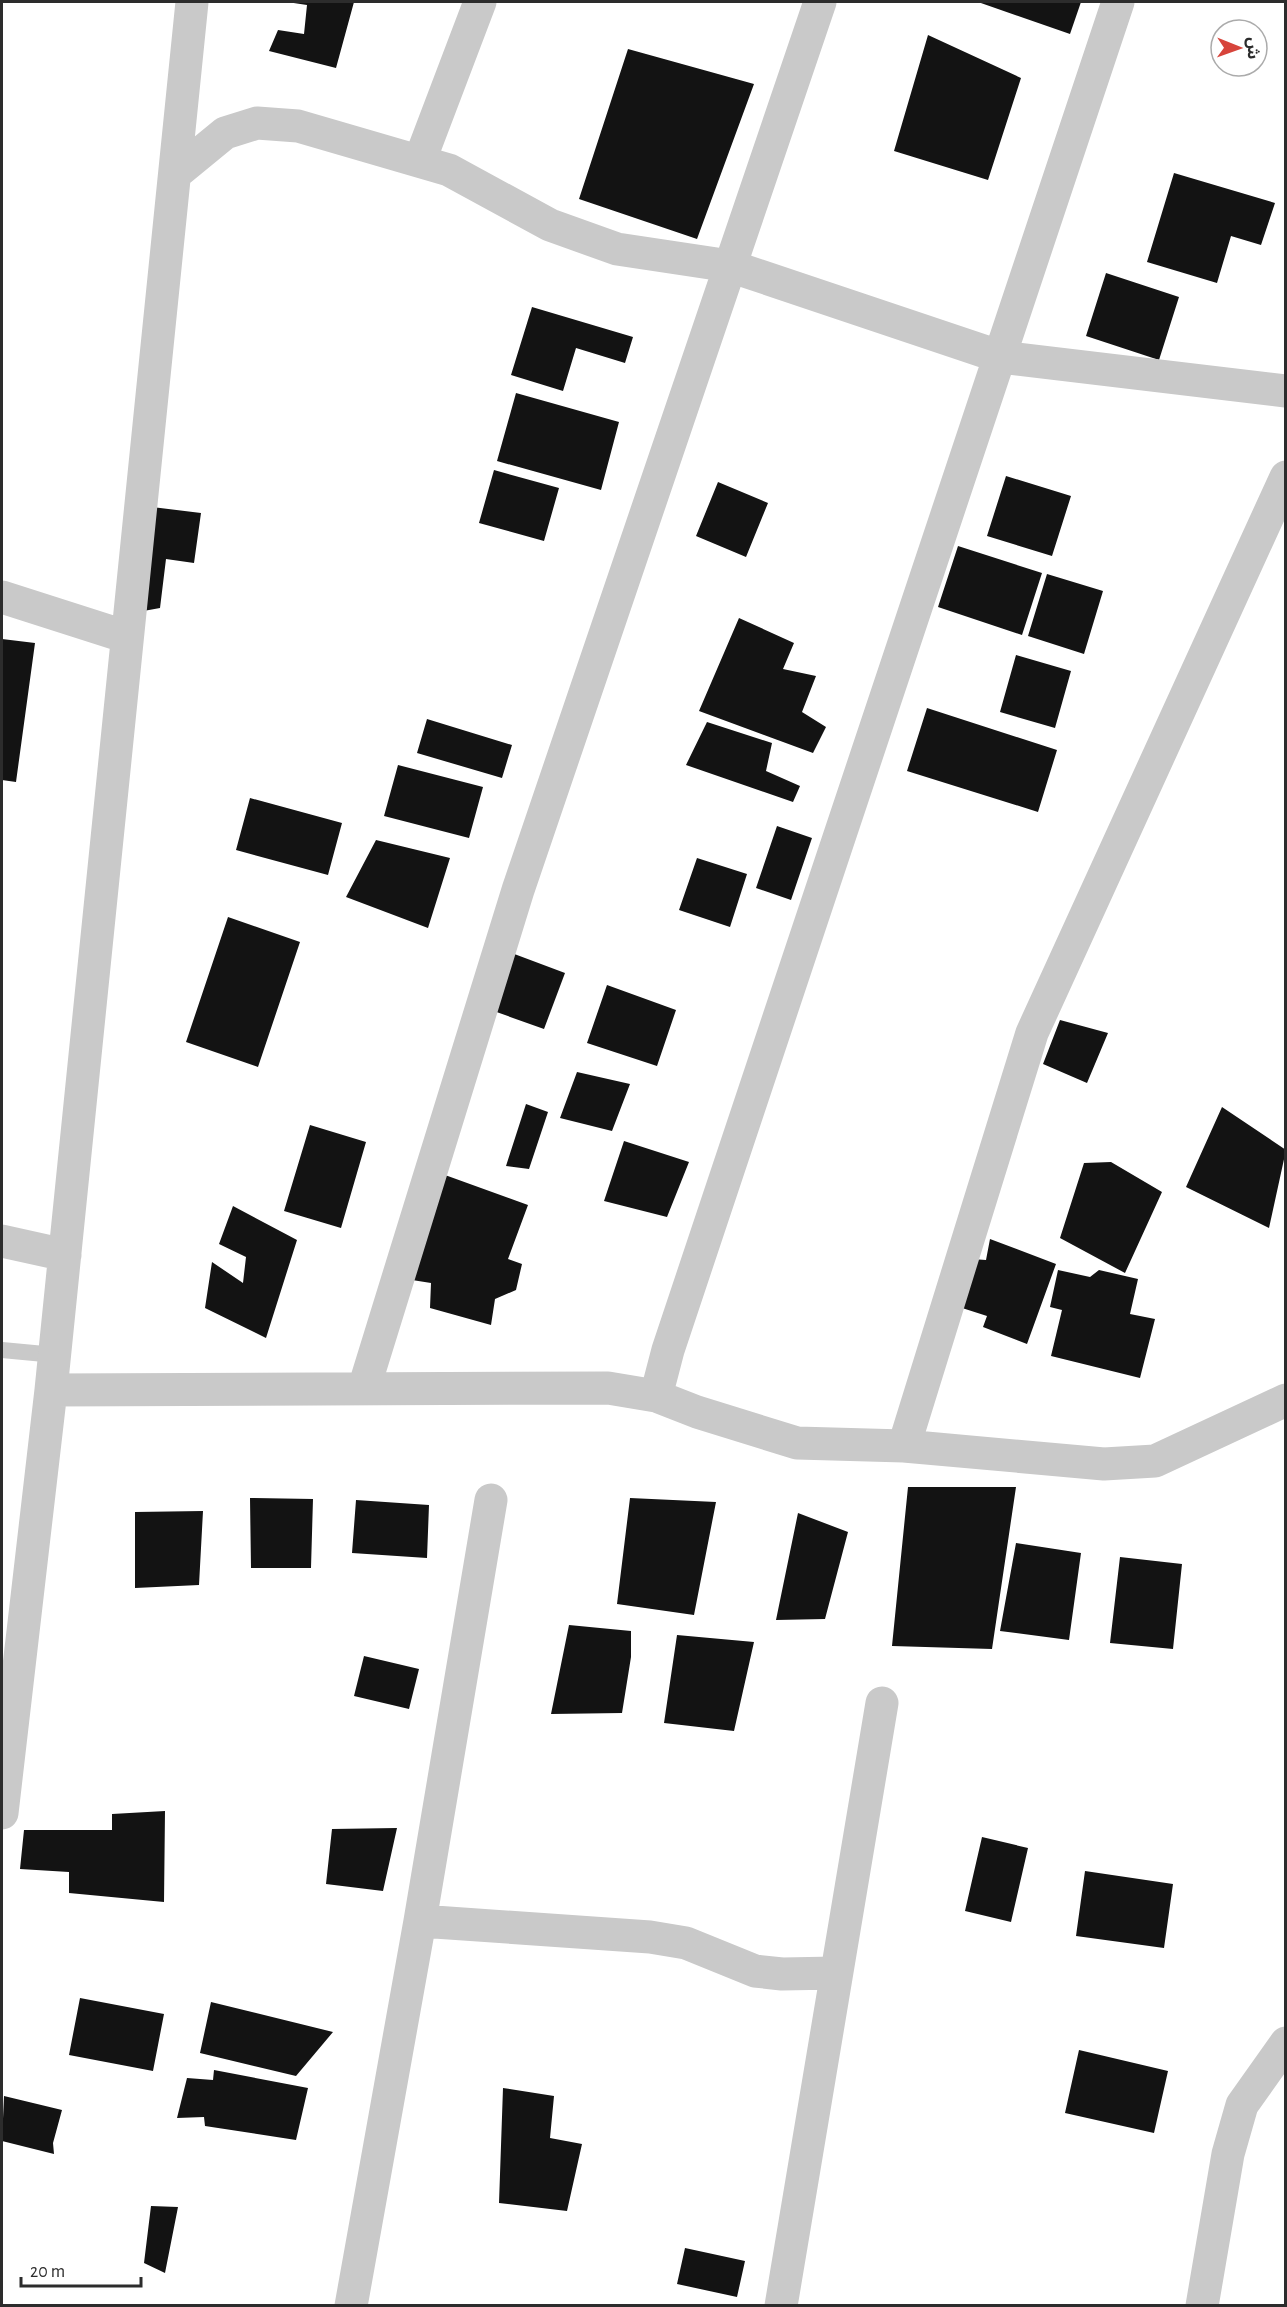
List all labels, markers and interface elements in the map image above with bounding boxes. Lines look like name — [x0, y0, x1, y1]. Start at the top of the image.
north arrow — [1209, 18, 1269, 78]
text: ش — [1244, 37, 1261, 59]
scale bar — [21, 2250, 141, 2288]
text: 20 m — [30, 2263, 65, 2281]

